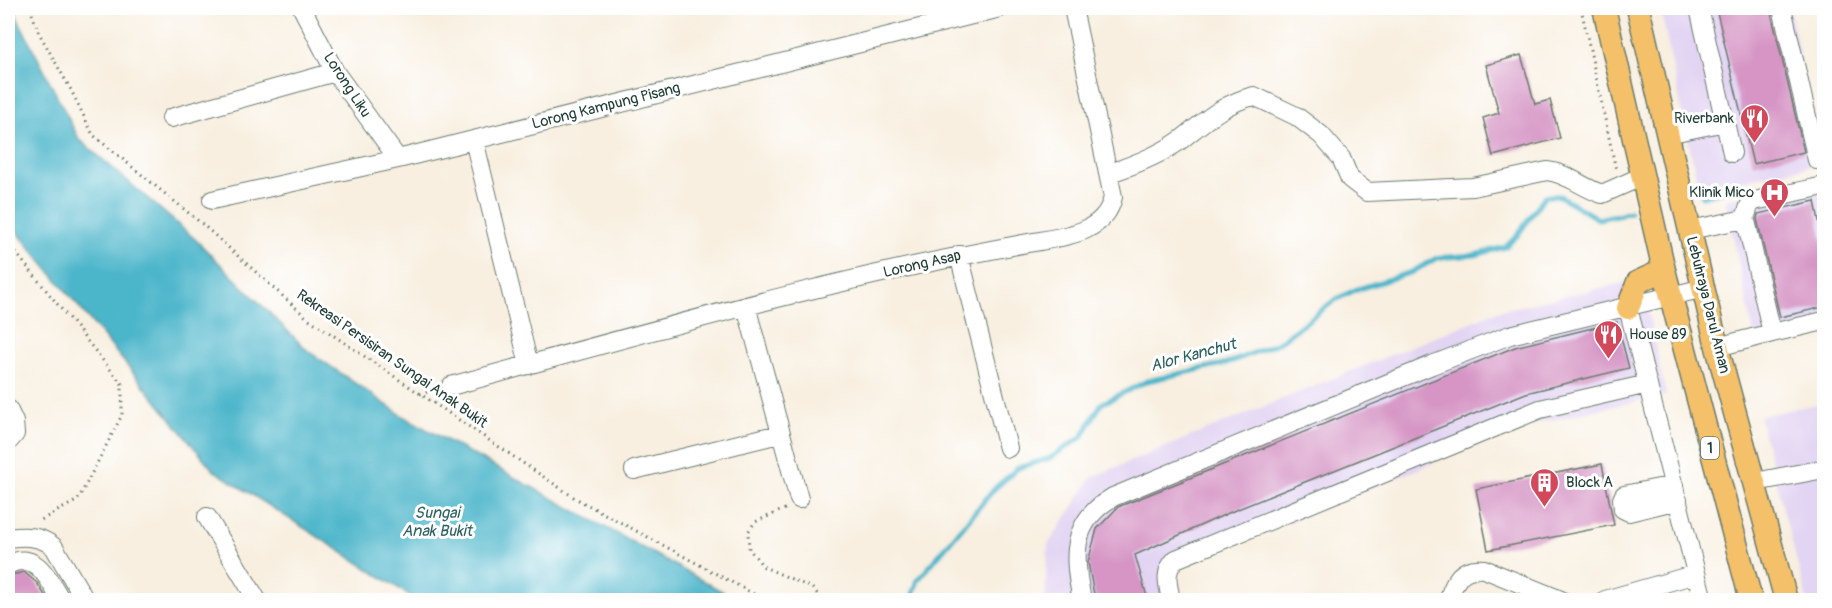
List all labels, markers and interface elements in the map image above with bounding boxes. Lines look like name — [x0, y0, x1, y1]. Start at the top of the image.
street label: Lorong Liku — [319, 49, 375, 121]
street label: Lorong Kampung Pisang — [530, 78, 682, 134]
restaurant icon: Riverbank — [1739, 102, 1771, 144]
place label: Riverbank — [1674, 109, 1735, 128]
hospital icon: Klinik Mico — [1759, 176, 1791, 218]
place label: Klinik Mico — [1689, 183, 1754, 202]
street label: Lebuhraya Darul Aman — [1682, 234, 1734, 376]
street label: Lorong Asap — [881, 246, 963, 282]
street label: Rekreasi Persisiran Sungai Anak Bukit — [293, 286, 492, 433]
restaurant icon: House 89 — [1592, 318, 1624, 360]
place label: House 89 — [1629, 325, 1687, 344]
water label: Alor Kanchut — [1148, 334, 1239, 376]
road number: 1 — [1701, 437, 1719, 459]
building icon: Block A — [1529, 466, 1561, 508]
place label: Block A — [1566, 473, 1613, 492]
water label: Sungai Anak Bukit — [402, 503, 474, 541]

